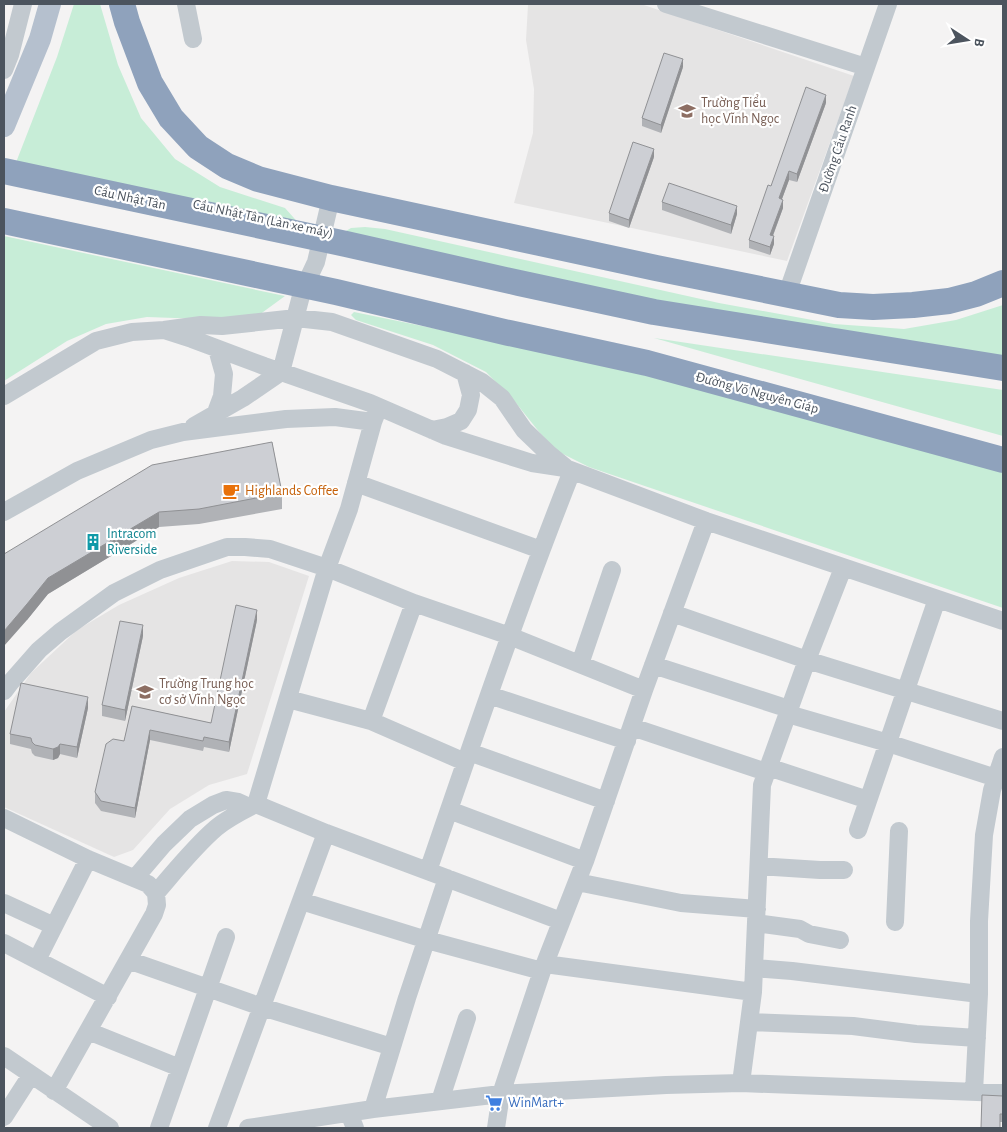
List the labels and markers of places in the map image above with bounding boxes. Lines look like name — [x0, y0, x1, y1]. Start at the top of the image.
place label: Trường Tiểu học Vĩnh Ngọc — [701, 94, 780, 126]
school or university icon: Trường Tiểu học Vĩnh Ngọc — [677, 101, 697, 121]
cafe icon: Highlands Coffee — [221, 481, 241, 501]
place label: Highlands Coffee — [245, 484, 339, 498]
place label: Intracom Riverside — [107, 527, 157, 557]
building icon: Intracom Riverside — [83, 532, 103, 552]
place label: Trường Trung học cơ sở Vĩnh Ngọc — [159, 677, 254, 707]
school or university icon: Trường Trung học cơ sở Vĩnh Ngọc — [135, 682, 155, 702]
supermarket icon: WinMart+ — [484, 1093, 504, 1113]
place label: WinMart+ — [508, 1096, 564, 1110]

